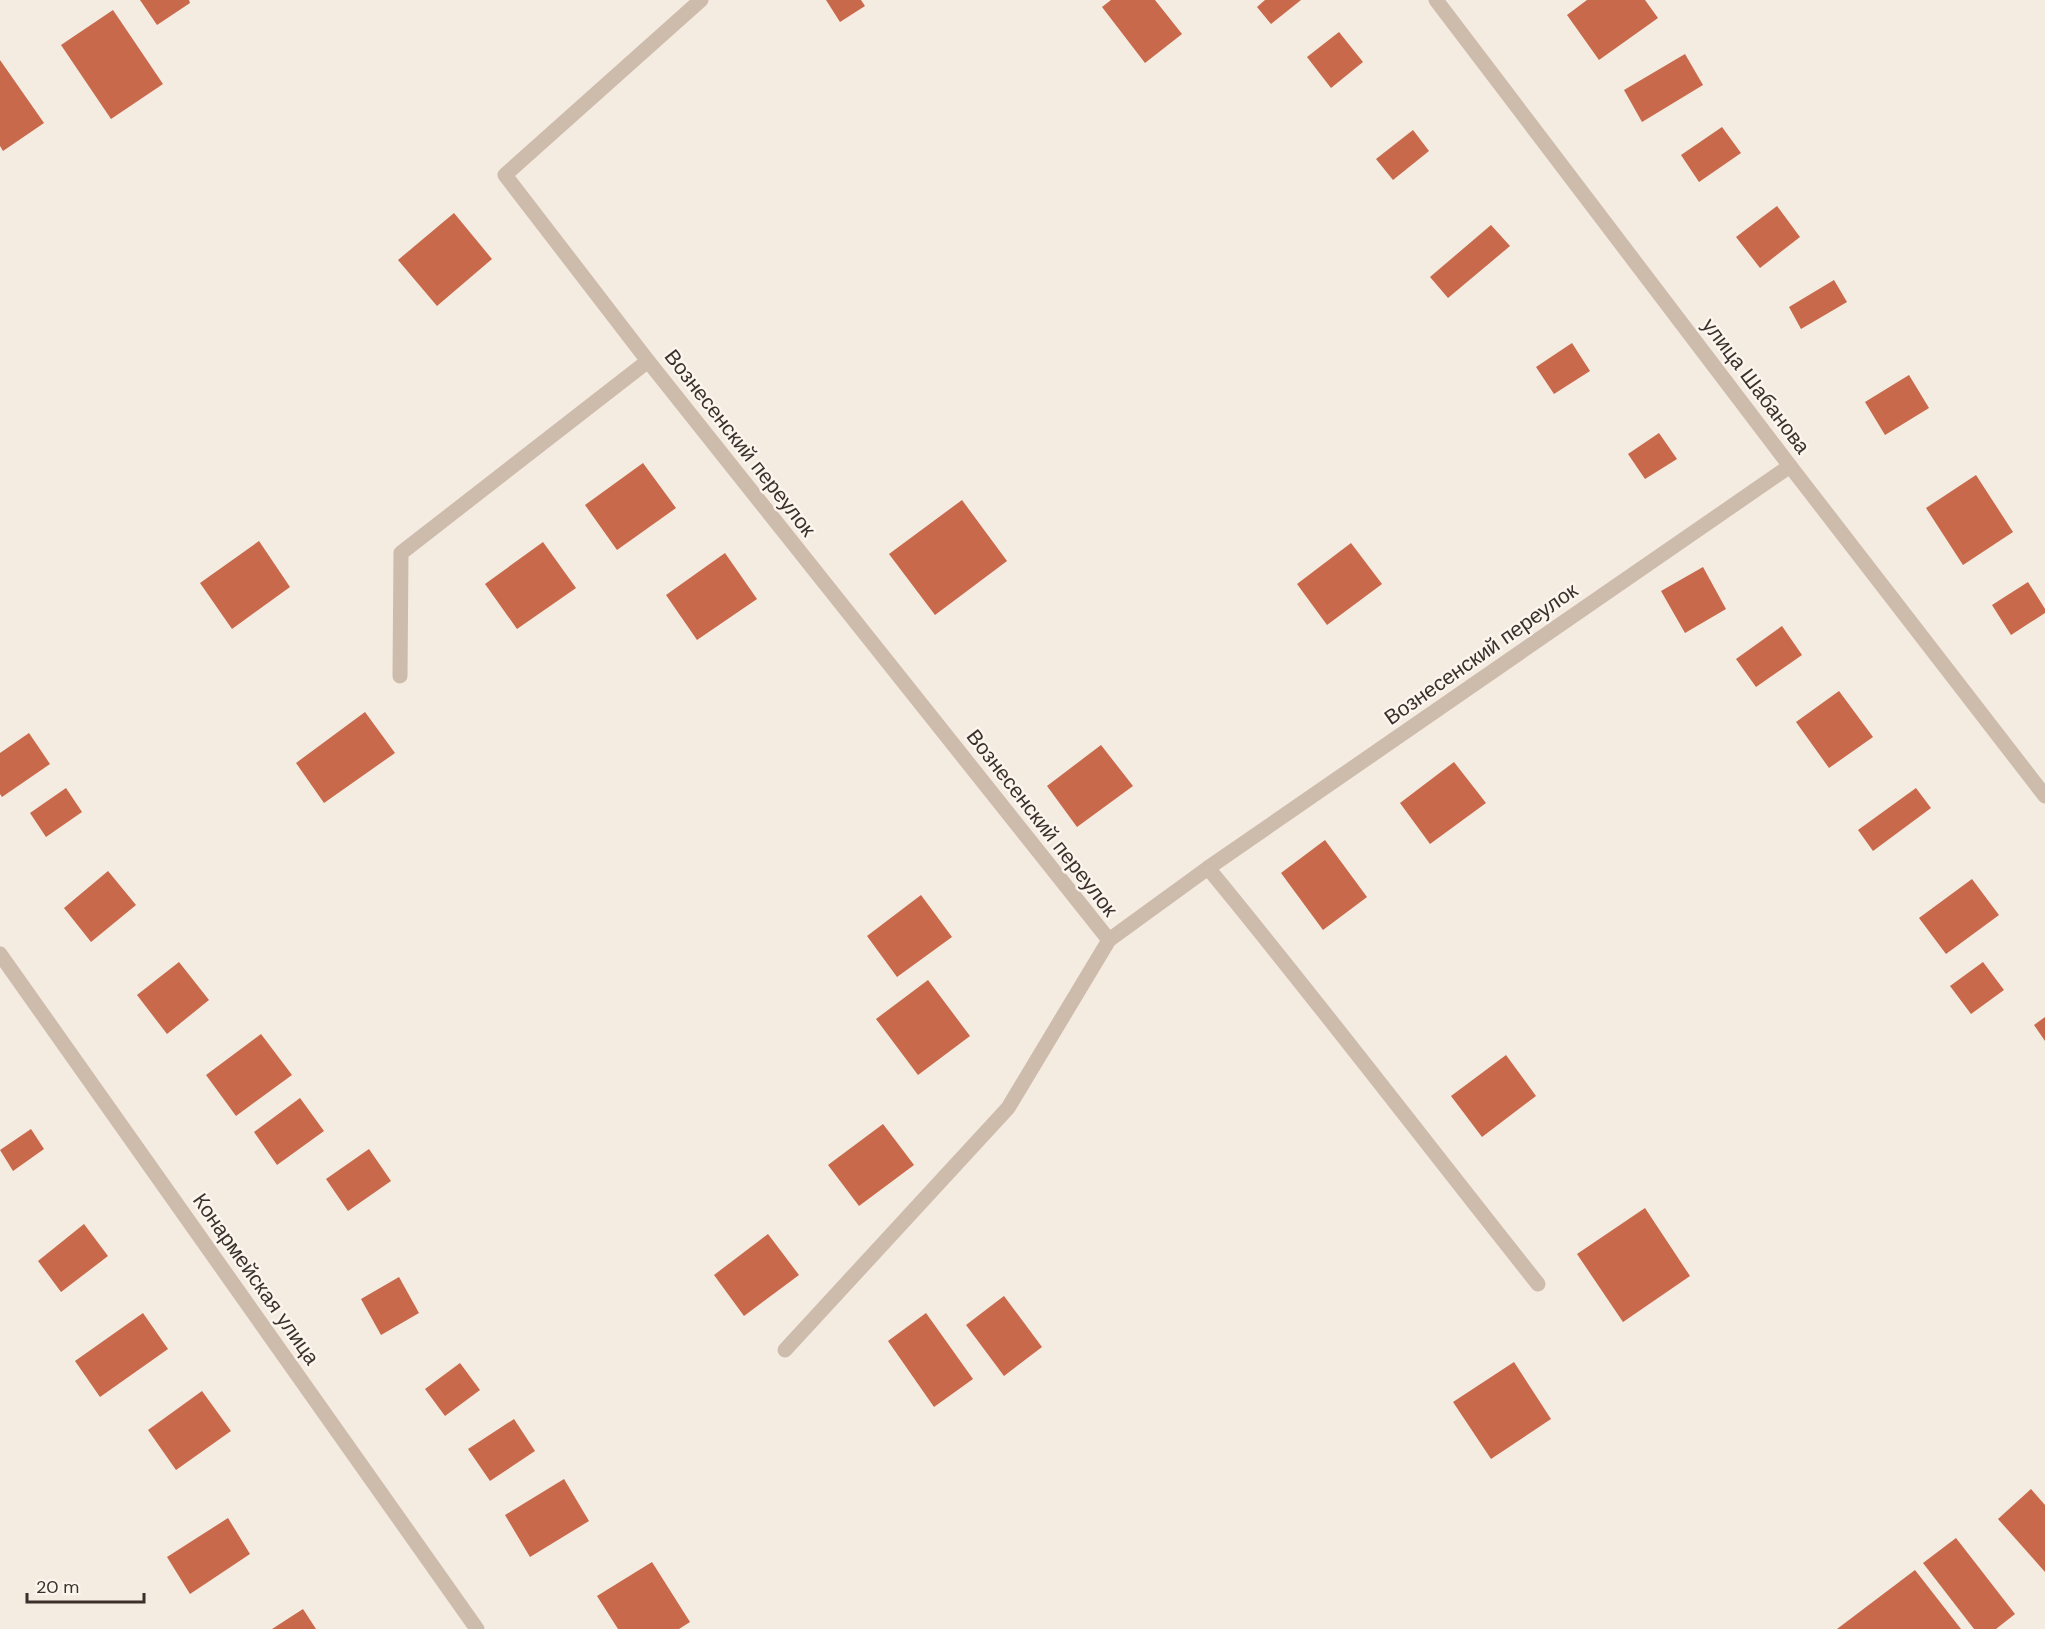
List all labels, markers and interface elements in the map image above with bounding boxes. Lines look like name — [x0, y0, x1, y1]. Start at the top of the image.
street label: улица Шабанова — [1696, 312, 1817, 460]
street label: Вознесенский переулок — [658, 344, 822, 543]
street label: Вознесенский переулок — [1379, 576, 1584, 732]
street label: Вознесенский переулок — [960, 724, 1124, 923]
street label: Конармейская улица — [186, 1188, 326, 1371]
scale bar — [27, 1566, 144, 1604]
text: 20 m — [36, 1575, 79, 1599]

